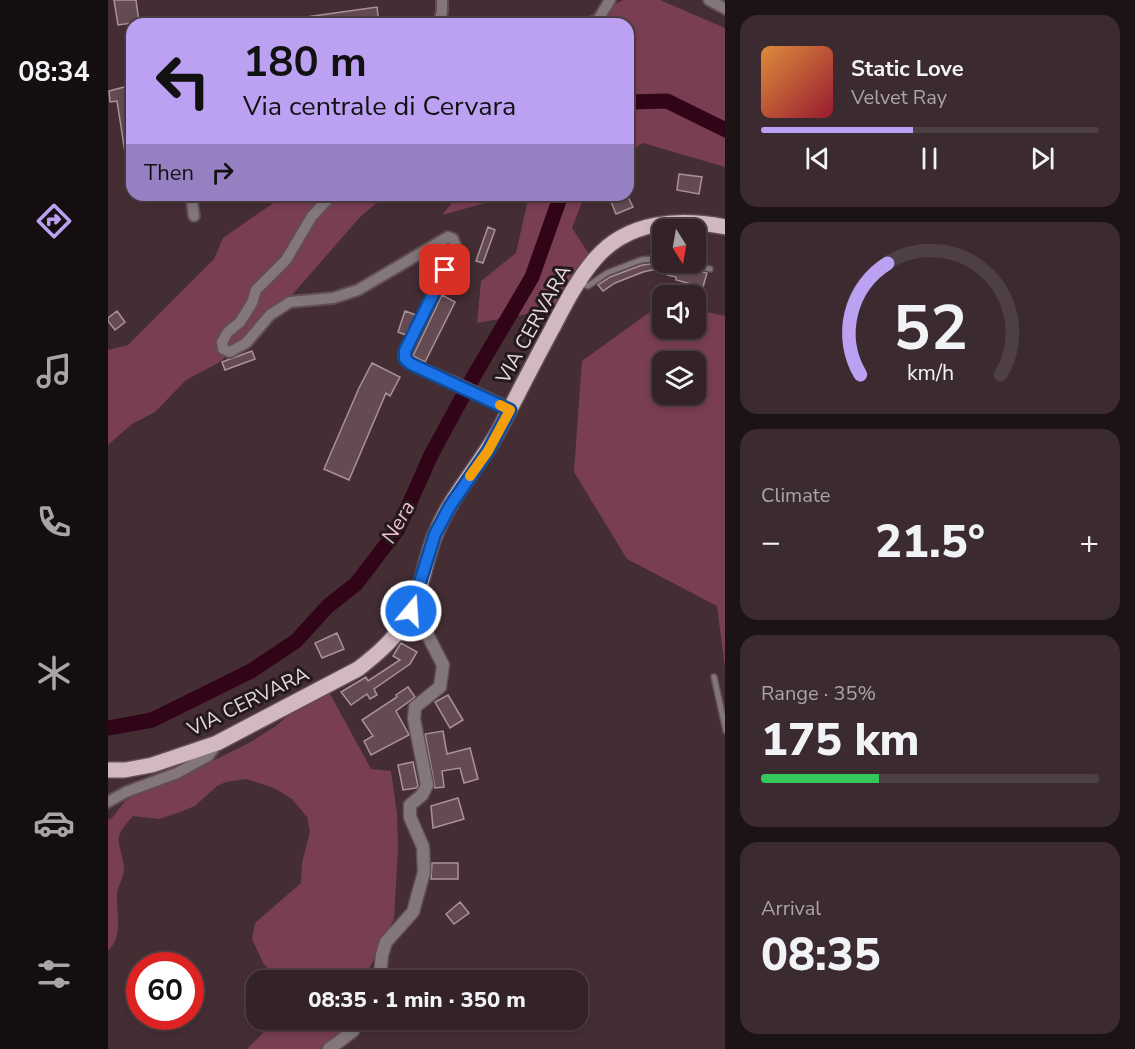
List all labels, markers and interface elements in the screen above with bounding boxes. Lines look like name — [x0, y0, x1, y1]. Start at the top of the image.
text: 180 m — [243, 34, 367, 91]
icon: left — [144, 42, 222, 120]
text: 08:34 — [18, 54, 90, 91]
text: Static Love — [851, 54, 964, 84]
text: Velvet Ray — [851, 84, 947, 111]
text: Via centrale di Cervara — [243, 88, 516, 125]
icon: previous — [801, 142, 834, 175]
icon: pause — [913, 142, 946, 175]
icon: next — [1026, 142, 1059, 175]
icon: right — [206, 156, 239, 189]
text: Then — [144, 158, 194, 188]
icon: directions — [33, 200, 75, 242]
north arrow — [652, 219, 706, 273]
map controls — [652, 219, 706, 405]
pin — [419, 244, 470, 295]
icon: arrive — [428, 253, 461, 286]
street label: VIA CERVARA — [489, 260, 577, 389]
button: sound — [652, 285, 706, 339]
text: 52 — [893, 286, 967, 371]
icon: music — [33, 350, 75, 392]
button: layers — [652, 351, 706, 405]
text: km/h — [906, 358, 954, 388]
text: Climate — [761, 482, 830, 509]
water label: Nera — [375, 495, 421, 549]
icon: phone — [33, 501, 75, 543]
text: 21.5° — [875, 512, 985, 573]
text: − — [761, 520, 781, 565]
text: + — [1079, 520, 1099, 565]
position arrow — [379, 579, 443, 643]
icon: climate — [33, 652, 75, 694]
street label: VIA CERVARA — [182, 660, 314, 743]
text: Range · 35% — [761, 680, 876, 707]
text: 175 km — [761, 710, 920, 771]
icon: car — [33, 802, 75, 844]
text: Arrival — [761, 895, 821, 922]
text: 08:35 — [761, 925, 881, 986]
speed limit sign: 60 — [126, 952, 204, 1030]
icon: filters — [33, 953, 75, 995]
text: 08:35 · 1 min · 350 m — [308, 985, 526, 1015]

